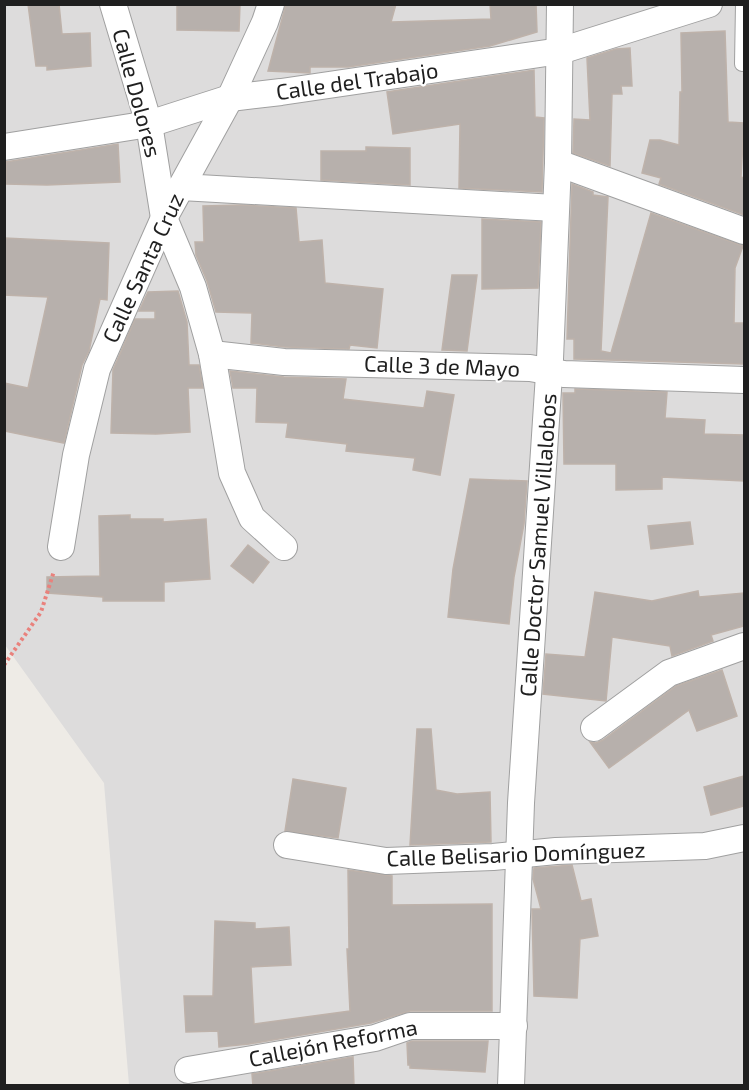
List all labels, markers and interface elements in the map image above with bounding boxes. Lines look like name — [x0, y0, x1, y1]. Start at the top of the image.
street label: Calle Dolores — [108, 26, 168, 160]
street label: Calle del Trabajo — [274, 56, 440, 105]
street label: Calle Santa Cruz — [96, 189, 188, 347]
street label: Calle 3 de Mayo — [364, 349, 521, 381]
street label: Calle Doctor Samuel Villalobos — [513, 392, 561, 698]
street label: Calle Belisario Domínguez — [386, 835, 646, 871]
street label: Callejón Reforma — [246, 1013, 420, 1072]

